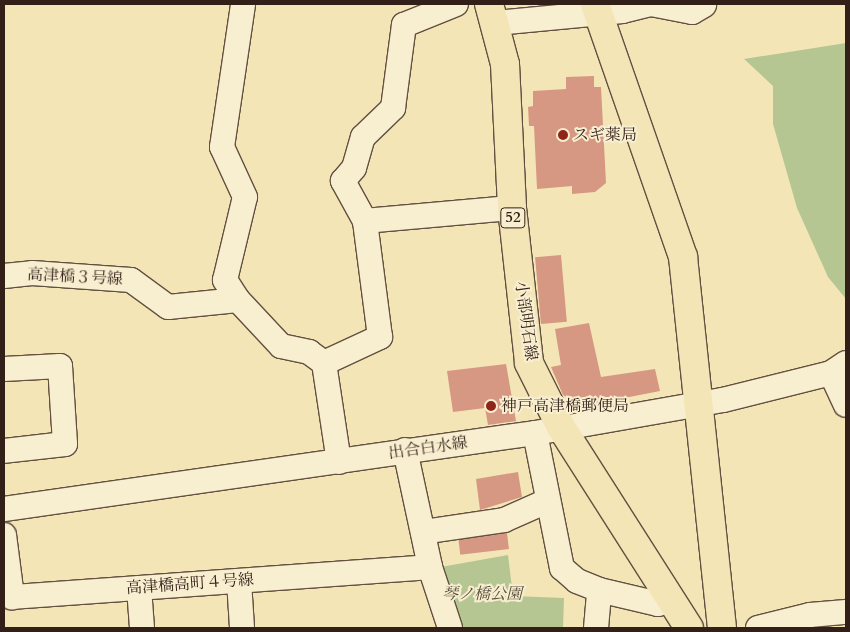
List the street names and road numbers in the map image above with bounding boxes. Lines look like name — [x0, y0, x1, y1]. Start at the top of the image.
road number: 52 — [499, 206, 527, 230]
street label: 高津橋３号線 — [27, 265, 123, 289]
street label: 小部明石線 — [511, 280, 541, 362]
street label: 出合白水線 — [387, 433, 469, 463]
street label: 高津橋高町４号線 — [125, 570, 255, 598]

